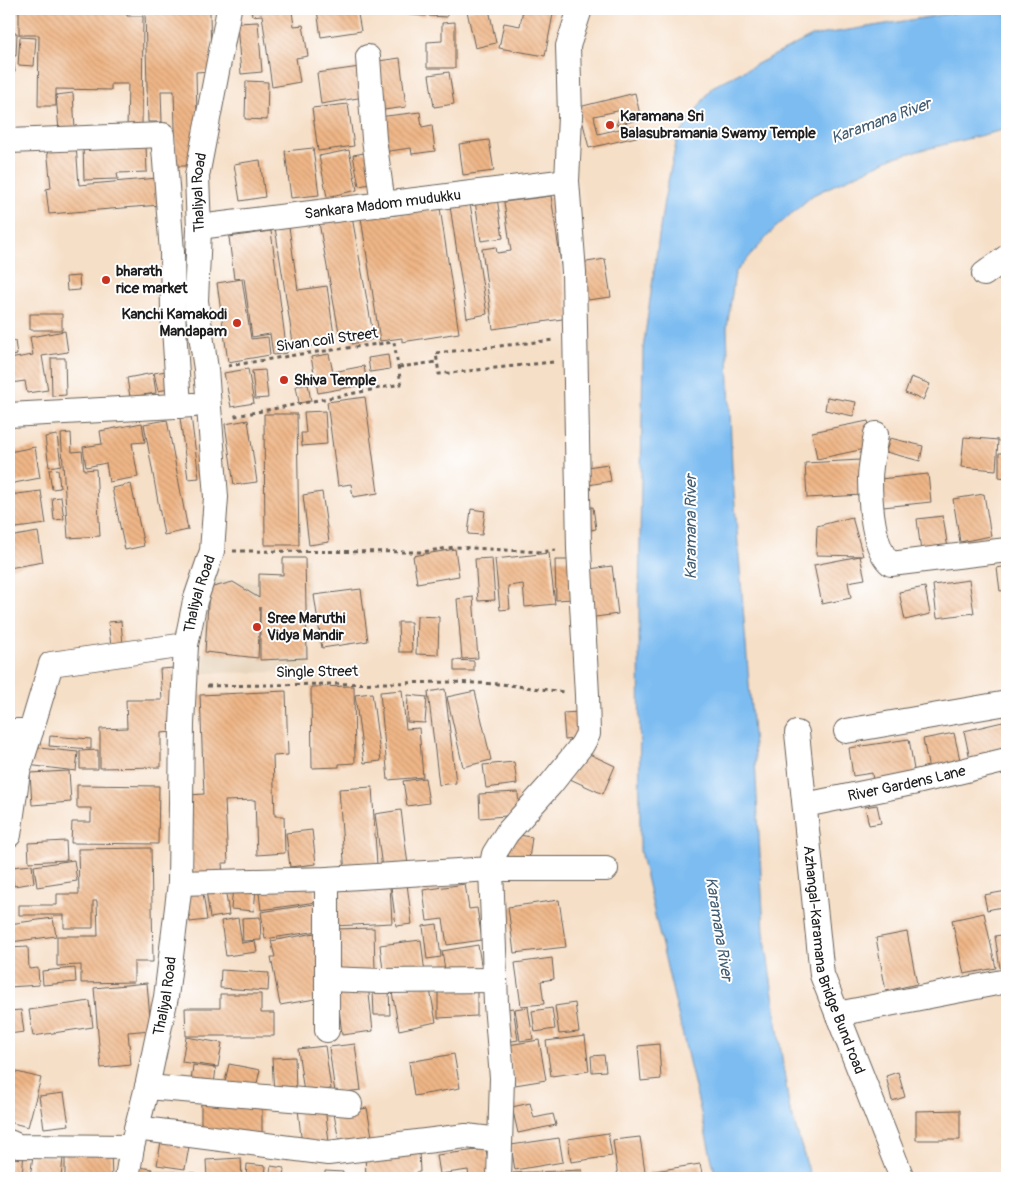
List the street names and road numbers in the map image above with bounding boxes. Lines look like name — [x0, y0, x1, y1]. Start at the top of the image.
street label: Thaliyal Road — [187, 151, 211, 233]
street label: Sankara Madom mudukku — [303, 185, 462, 223]
street label: Sivan coil Street — [275, 323, 380, 357]
street label: Thaliyal Road — [179, 553, 219, 634]
street label: Single Street — [276, 662, 359, 682]
street label: River Gardens Lane — [846, 761, 968, 805]
street label: Azhangal-Karamana Bridge Bund road — [799, 845, 870, 1077]
street label: Thaliyal Road — [149, 955, 180, 1037]

